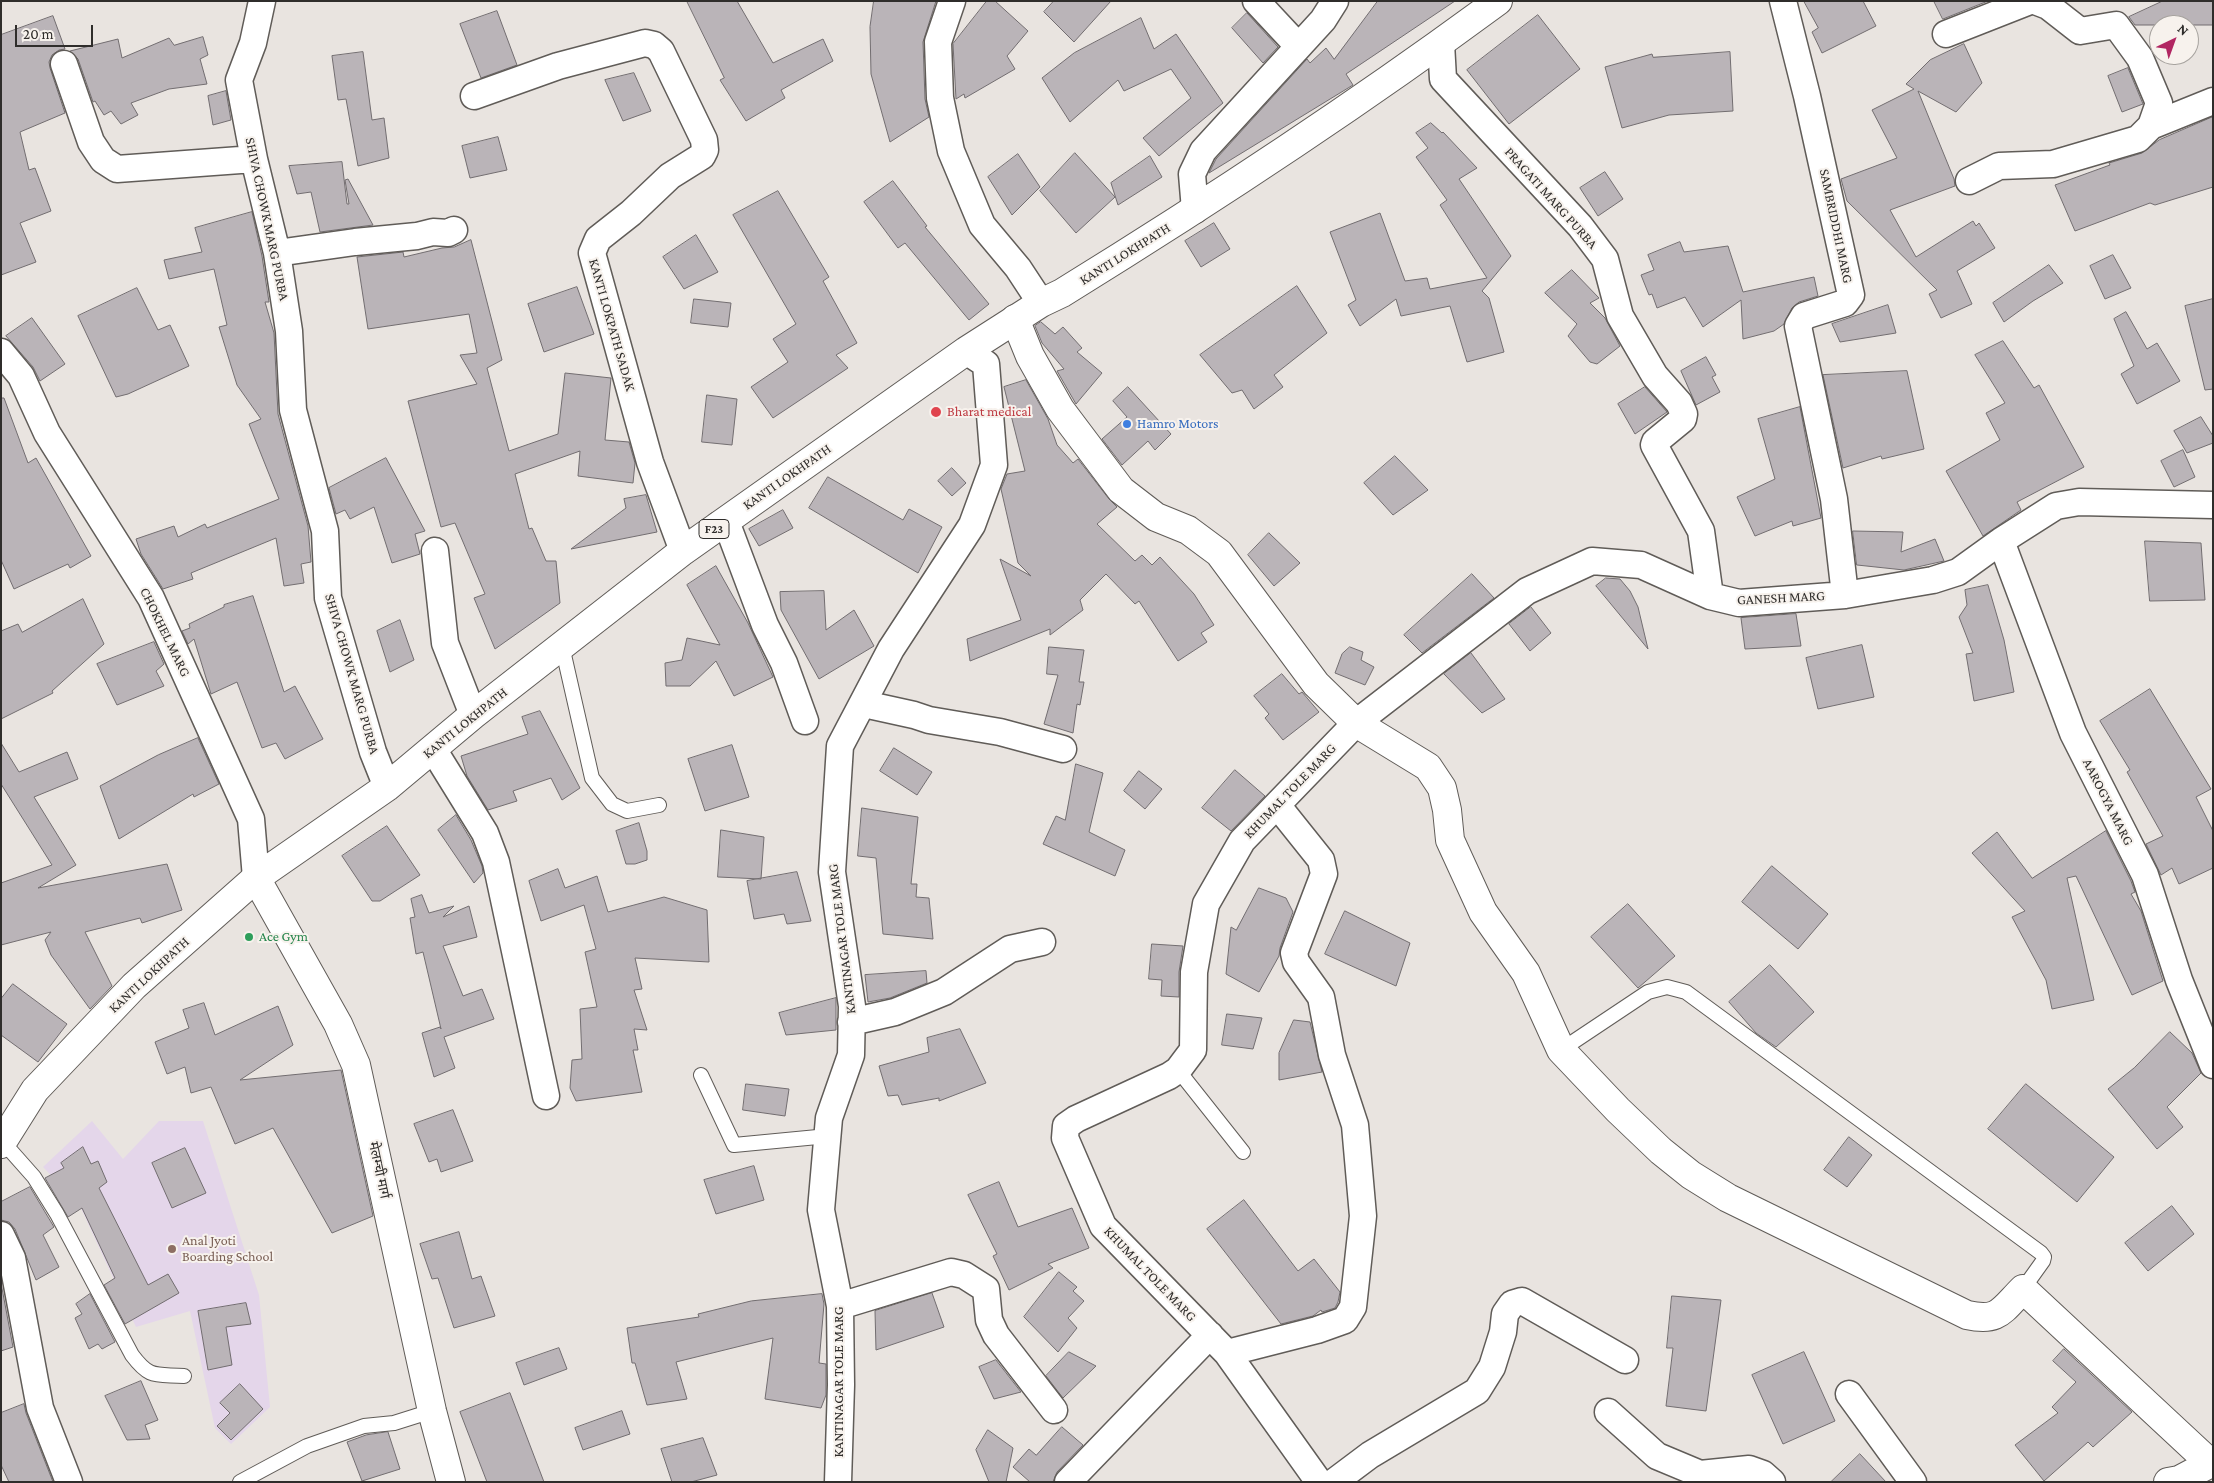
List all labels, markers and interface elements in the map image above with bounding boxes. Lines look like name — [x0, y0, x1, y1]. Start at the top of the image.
scale bar — [18, 15, 95, 47]
north arrow — [2149, 15, 2199, 65]
text: N — [2174, 20, 2192, 39]
text: 20 m — [23, 26, 54, 42]
street label: SHIVA CHOWK MARG PURBA — [242, 136, 292, 302]
street label: PRAGATI MARG PURBA — [1501, 144, 1601, 252]
street label: SAMBRIDDHI MARG — [1816, 167, 1856, 285]
street label: KANTI LOKHPATH — [1077, 219, 1173, 289]
street label: KANTI LOKPATH SADAK — [585, 257, 639, 393]
place label: Bharat medical — [947, 404, 1032, 420]
marker: Bharat medical — [929, 405, 943, 419]
place label: Hamro Motors — [1137, 416, 1219, 432]
marker: Hamro Motors — [1121, 418, 1133, 430]
street label: KANTI LOKHPATH — [740, 440, 834, 514]
road number: F23 — [699, 520, 729, 538]
street label: CHOKHEL MARG — [136, 585, 194, 679]
street label: GANESH MARG — [1737, 587, 1825, 609]
street label: SHIVA CHOWK MARG PURBA — [321, 592, 383, 756]
street label: KANTI LOKHPATH — [419, 684, 511, 762]
street label: KHUMAL TOLE MARG — [1240, 740, 1340, 842]
street label: AAROGYA MARG — [2079, 756, 2137, 848]
street label: KANTINAGAR TOLE MARG — [824, 863, 860, 1015]
place label: Ace Gym — [259, 929, 308, 945]
marker: Ace Gym — [243, 931, 255, 943]
street label: KANTI LOKHPATH — [105, 933, 193, 1017]
street label: मेलम्ची मार्ग — [365, 1140, 393, 1200]
street label: KHUMAL TOLE MARG — [1100, 1223, 1200, 1325]
place label: Anal Jyoti Boarding School — [182, 1233, 273, 1266]
marker: Anal Jyoti Boarding School — [166, 1243, 178, 1255]
street label: KANTINAGAR TOLE MARG — [831, 1306, 847, 1458]

